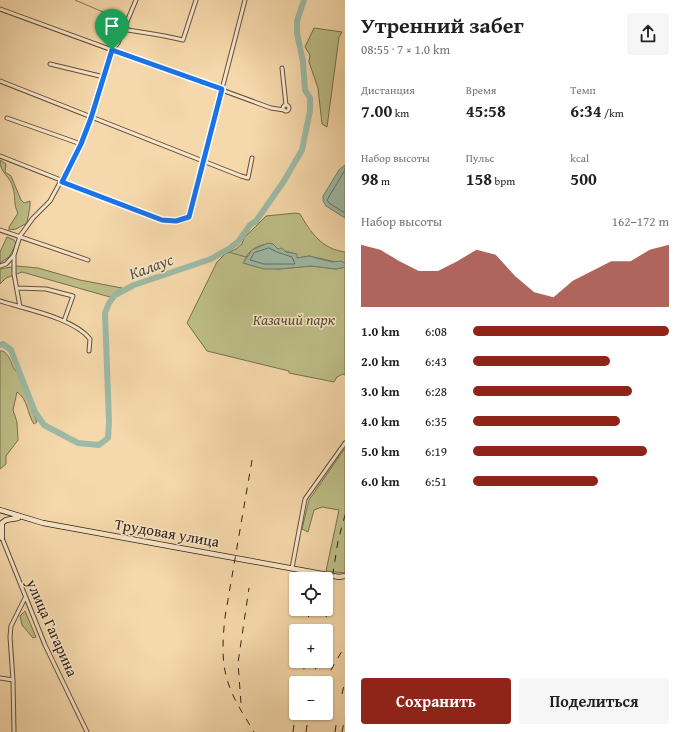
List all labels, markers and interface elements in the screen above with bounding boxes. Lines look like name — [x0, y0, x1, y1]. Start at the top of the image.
pin — [95, 9, 129, 50]
text: Утренний забег — [361, 9, 524, 41]
button: share — [627, 13, 669, 55]
icon: arrive — [101, 15, 123, 37]
text: 08:55 · 7 × 1.0 km — [361, 40, 450, 59]
text: Дистанция — [361, 82, 415, 98]
text: Время — [466, 82, 496, 98]
text: Темп — [570, 82, 596, 98]
text: 7.00 — [361, 98, 392, 123]
text: 45:58 — [466, 98, 506, 123]
text: 6:34 — [570, 98, 602, 123]
text: km — [392, 105, 409, 121]
text: /km — [602, 105, 624, 121]
text: Набор высоты — [361, 150, 430, 166]
text: Пульс — [466, 150, 494, 166]
text: kcal — [570, 150, 589, 166]
text: 98 — [361, 166, 379, 191]
text: 158 — [466, 166, 492, 191]
text: 500 — [570, 166, 597, 191]
text: m — [379, 173, 390, 189]
text: bpm — [492, 173, 515, 189]
text: Набор высоты — [361, 212, 442, 231]
text: 162–172 m — [612, 212, 669, 231]
water label: Калаус — [125, 247, 177, 285]
park label: Казачий парк — [253, 309, 336, 330]
text: 1.0 km — [361, 322, 400, 341]
text: 6:08 — [425, 322, 447, 341]
text: 2.0 km — [361, 352, 400, 371]
text: 6:43 — [425, 352, 447, 371]
text: 3.0 km — [361, 382, 400, 401]
text: 6:28 — [425, 382, 447, 401]
text: 4.0 km — [361, 412, 400, 431]
text: 6:35 — [425, 412, 447, 431]
text: 5.0 km — [361, 442, 400, 461]
text: 6:19 — [425, 442, 447, 461]
text: 6.0 km — [361, 472, 400, 491]
text: 6:51 — [425, 472, 447, 491]
street label: Трудовая улица — [113, 513, 222, 552]
map controls — [289, 572, 333, 720]
button: locate — [289, 572, 333, 616]
street label: улица Гагарина — [21, 575, 84, 681]
button: + — [289, 624, 333, 668]
button: − — [289, 676, 333, 720]
button: Сохранить — [361, 678, 511, 724]
button: Поделиться — [519, 678, 669, 724]

